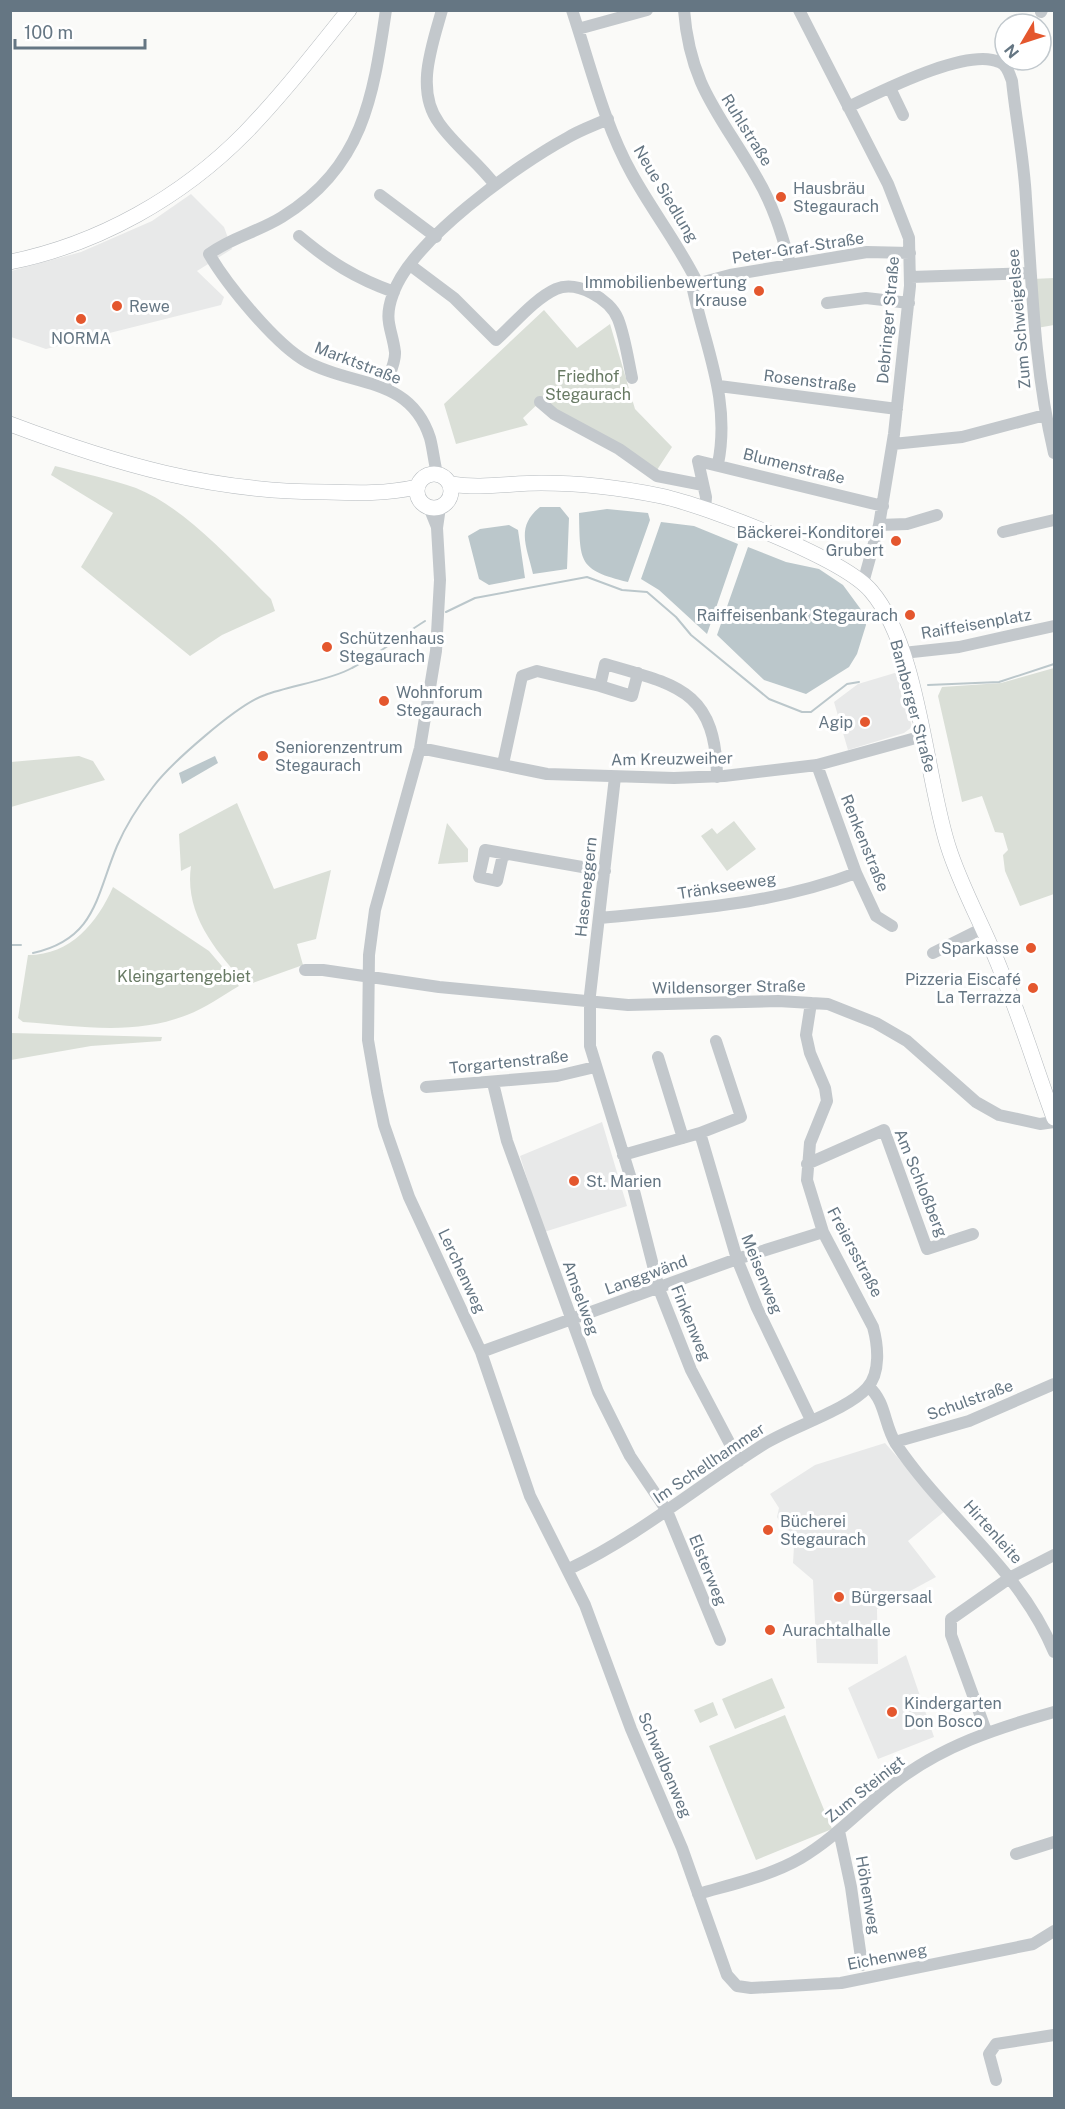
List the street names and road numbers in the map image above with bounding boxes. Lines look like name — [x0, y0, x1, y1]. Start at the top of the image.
street label: Ruhlstraße — [717, 90, 777, 170]
street label: Neue Siedlung — [630, 142, 702, 246]
street label: Peter-Graf-Straße — [731, 228, 865, 268]
street label: Zum Schweigelsee — [1003, 248, 1035, 390]
street label: Debringer Straße — [873, 255, 903, 385]
street label: Marktstraße — [312, 338, 404, 388]
street label: Rosenstraße — [763, 366, 857, 396]
street label: Blumenstraße — [741, 444, 847, 488]
street label: Raiffeisenplatz — [919, 605, 1033, 643]
street label: Bamberger Straße — [886, 637, 940, 775]
street label: Am Kreuzweiher — [611, 748, 733, 770]
street label: Renkenstraße — [837, 792, 893, 894]
street label: Haseneggern — [571, 836, 601, 938]
street label: Tränkseeweg — [677, 869, 778, 903]
street label: Wildensorger Straße — [652, 976, 806, 998]
street label: Torgartenstraße — [448, 1046, 570, 1078]
street label: Am Schloßberg — [891, 1126, 951, 1240]
street label: Freiersstraße — [823, 1204, 887, 1300]
street label: Lerchenweg — [434, 1226, 490, 1316]
street label: Meisenweg — [737, 1231, 787, 1317]
street label: Langgwänd — [602, 1251, 690, 1299]
street label: Amselweg — [559, 1258, 603, 1338]
street label: Finkenweg — [667, 1282, 715, 1364]
street label: Schulstraße — [924, 1376, 1016, 1424]
street label: Im Schellhammer — [650, 1419, 768, 1507]
street label: Hirtenleite — [959, 1496, 1027, 1568]
street label: Elsterweg — [685, 1532, 731, 1608]
street label: Schwalbenweg — [634, 1709, 696, 1821]
street label: Zum Steinigt — [822, 1751, 908, 1827]
street label: Höhenweg — [852, 1854, 884, 1936]
street label: Eichenweg — [846, 1940, 929, 1974]

